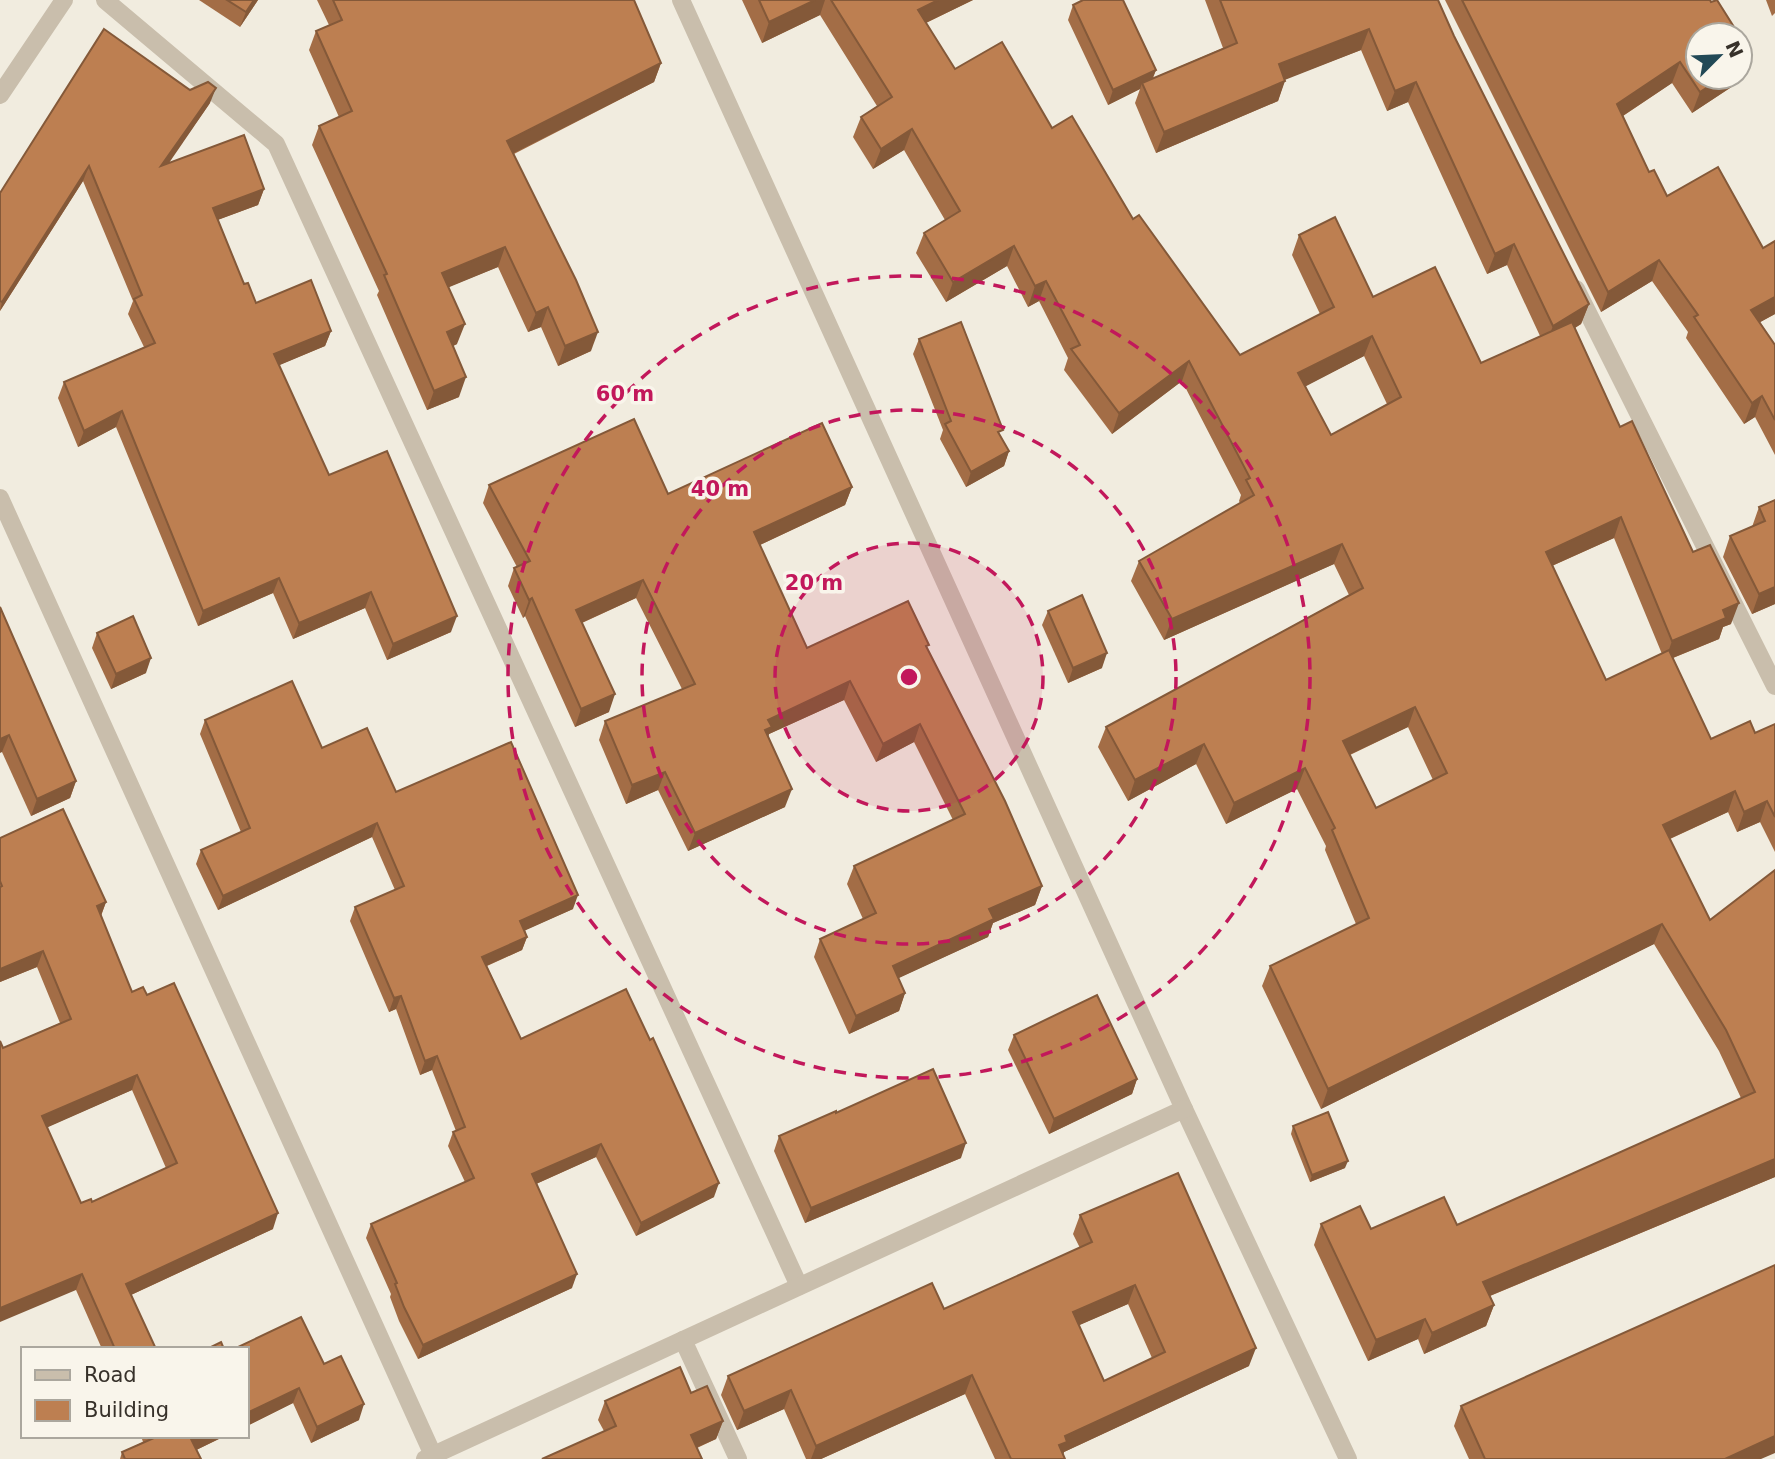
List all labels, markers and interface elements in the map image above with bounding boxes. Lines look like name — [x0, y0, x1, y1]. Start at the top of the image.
north arrow — [1684, 21, 1754, 91]
text: N — [1721, 37, 1748, 61]
text: 60 m — [596, 382, 654, 406]
text: 40 m — [691, 477, 749, 501]
text: 20 m — [785, 571, 843, 595]
centre of rings — [897, 665, 921, 689]
legend — [21, 1347, 248, 1438]
text: Road — [84, 1363, 137, 1387]
text: Building — [84, 1398, 169, 1422]

